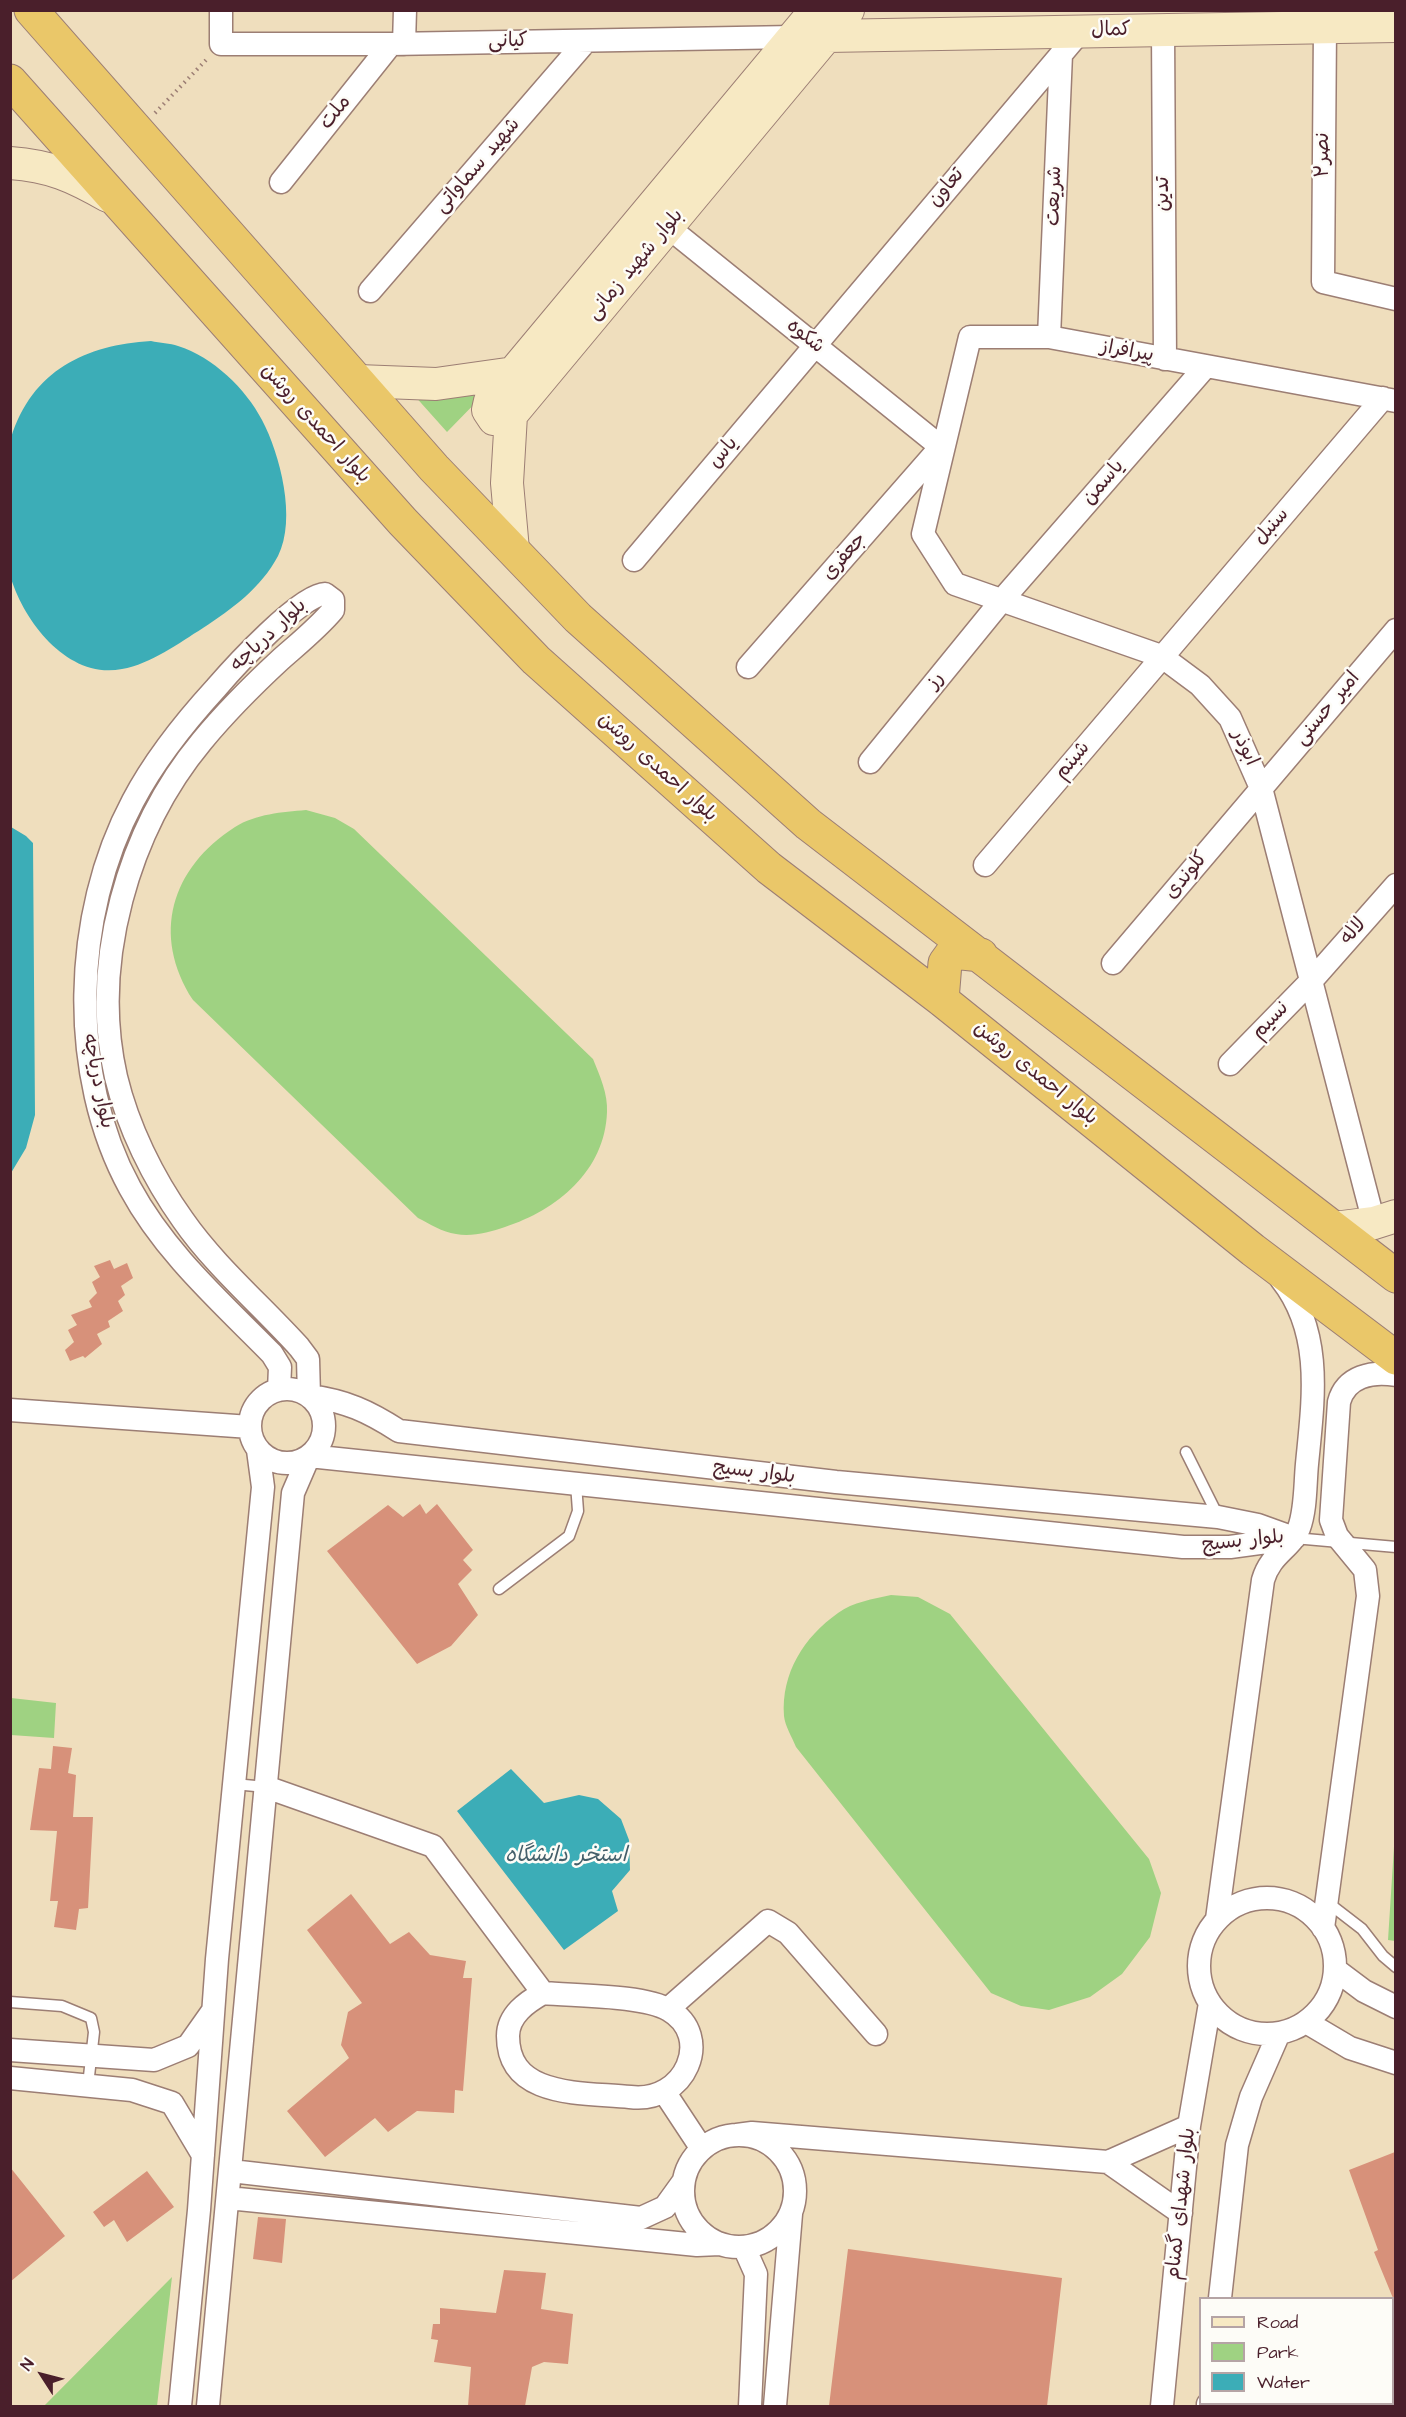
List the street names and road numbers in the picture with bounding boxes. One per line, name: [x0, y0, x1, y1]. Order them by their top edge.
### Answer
street label: کمال: [1091, 19, 1131, 43]
street label: کیانی: [488, 30, 528, 54]
street label: ملت: [315, 91, 357, 135]
street label: شهید سماواتی: [430, 113, 526, 219]
street label: نصر۲: [1312, 132, 1336, 178]
street label: تعاون: [924, 164, 970, 212]
street label: شریعت: [1042, 165, 1068, 227]
street label: تدین: [1152, 176, 1176, 212]
street label: بلوار شهید زمانی: [583, 205, 689, 325]
street label: شکوه: [781, 315, 829, 359]
street label: پیرافراز: [1098, 336, 1156, 368]
street label: بلوار احمدی روشن: [255, 359, 375, 489]
street label: یاس: [704, 432, 744, 474]
street label: یاسمن: [1078, 455, 1130, 511]
street label: سنبل: [1249, 503, 1295, 551]
street label: جعفری: [818, 528, 872, 586]
street label: بلوار دریاچه: [226, 594, 312, 678]
street label: امیر حسنی: [1290, 667, 1366, 751]
street label: رز: [922, 668, 950, 694]
street label: بلوار احمدی روشن: [592, 708, 722, 828]
street label: ابوذر: [1225, 726, 1263, 770]
street label: شبنم: [1050, 737, 1096, 785]
street label: کلوندی: [1160, 847, 1214, 905]
street label: لاله: [1336, 914, 1372, 950]
street label: نسیم: [1247, 997, 1295, 1045]
street label: بلوار احمدی روشن: [968, 1017, 1102, 1131]
street label: بلوار دریاچه: [76, 1031, 118, 1131]
street label: بلوار بسیج: [712, 1456, 796, 1490]
street label: بلوار بسیج: [1201, 1526, 1285, 1558]
street label: بلوار شهدای گمنام: [1162, 2127, 1202, 2281]

